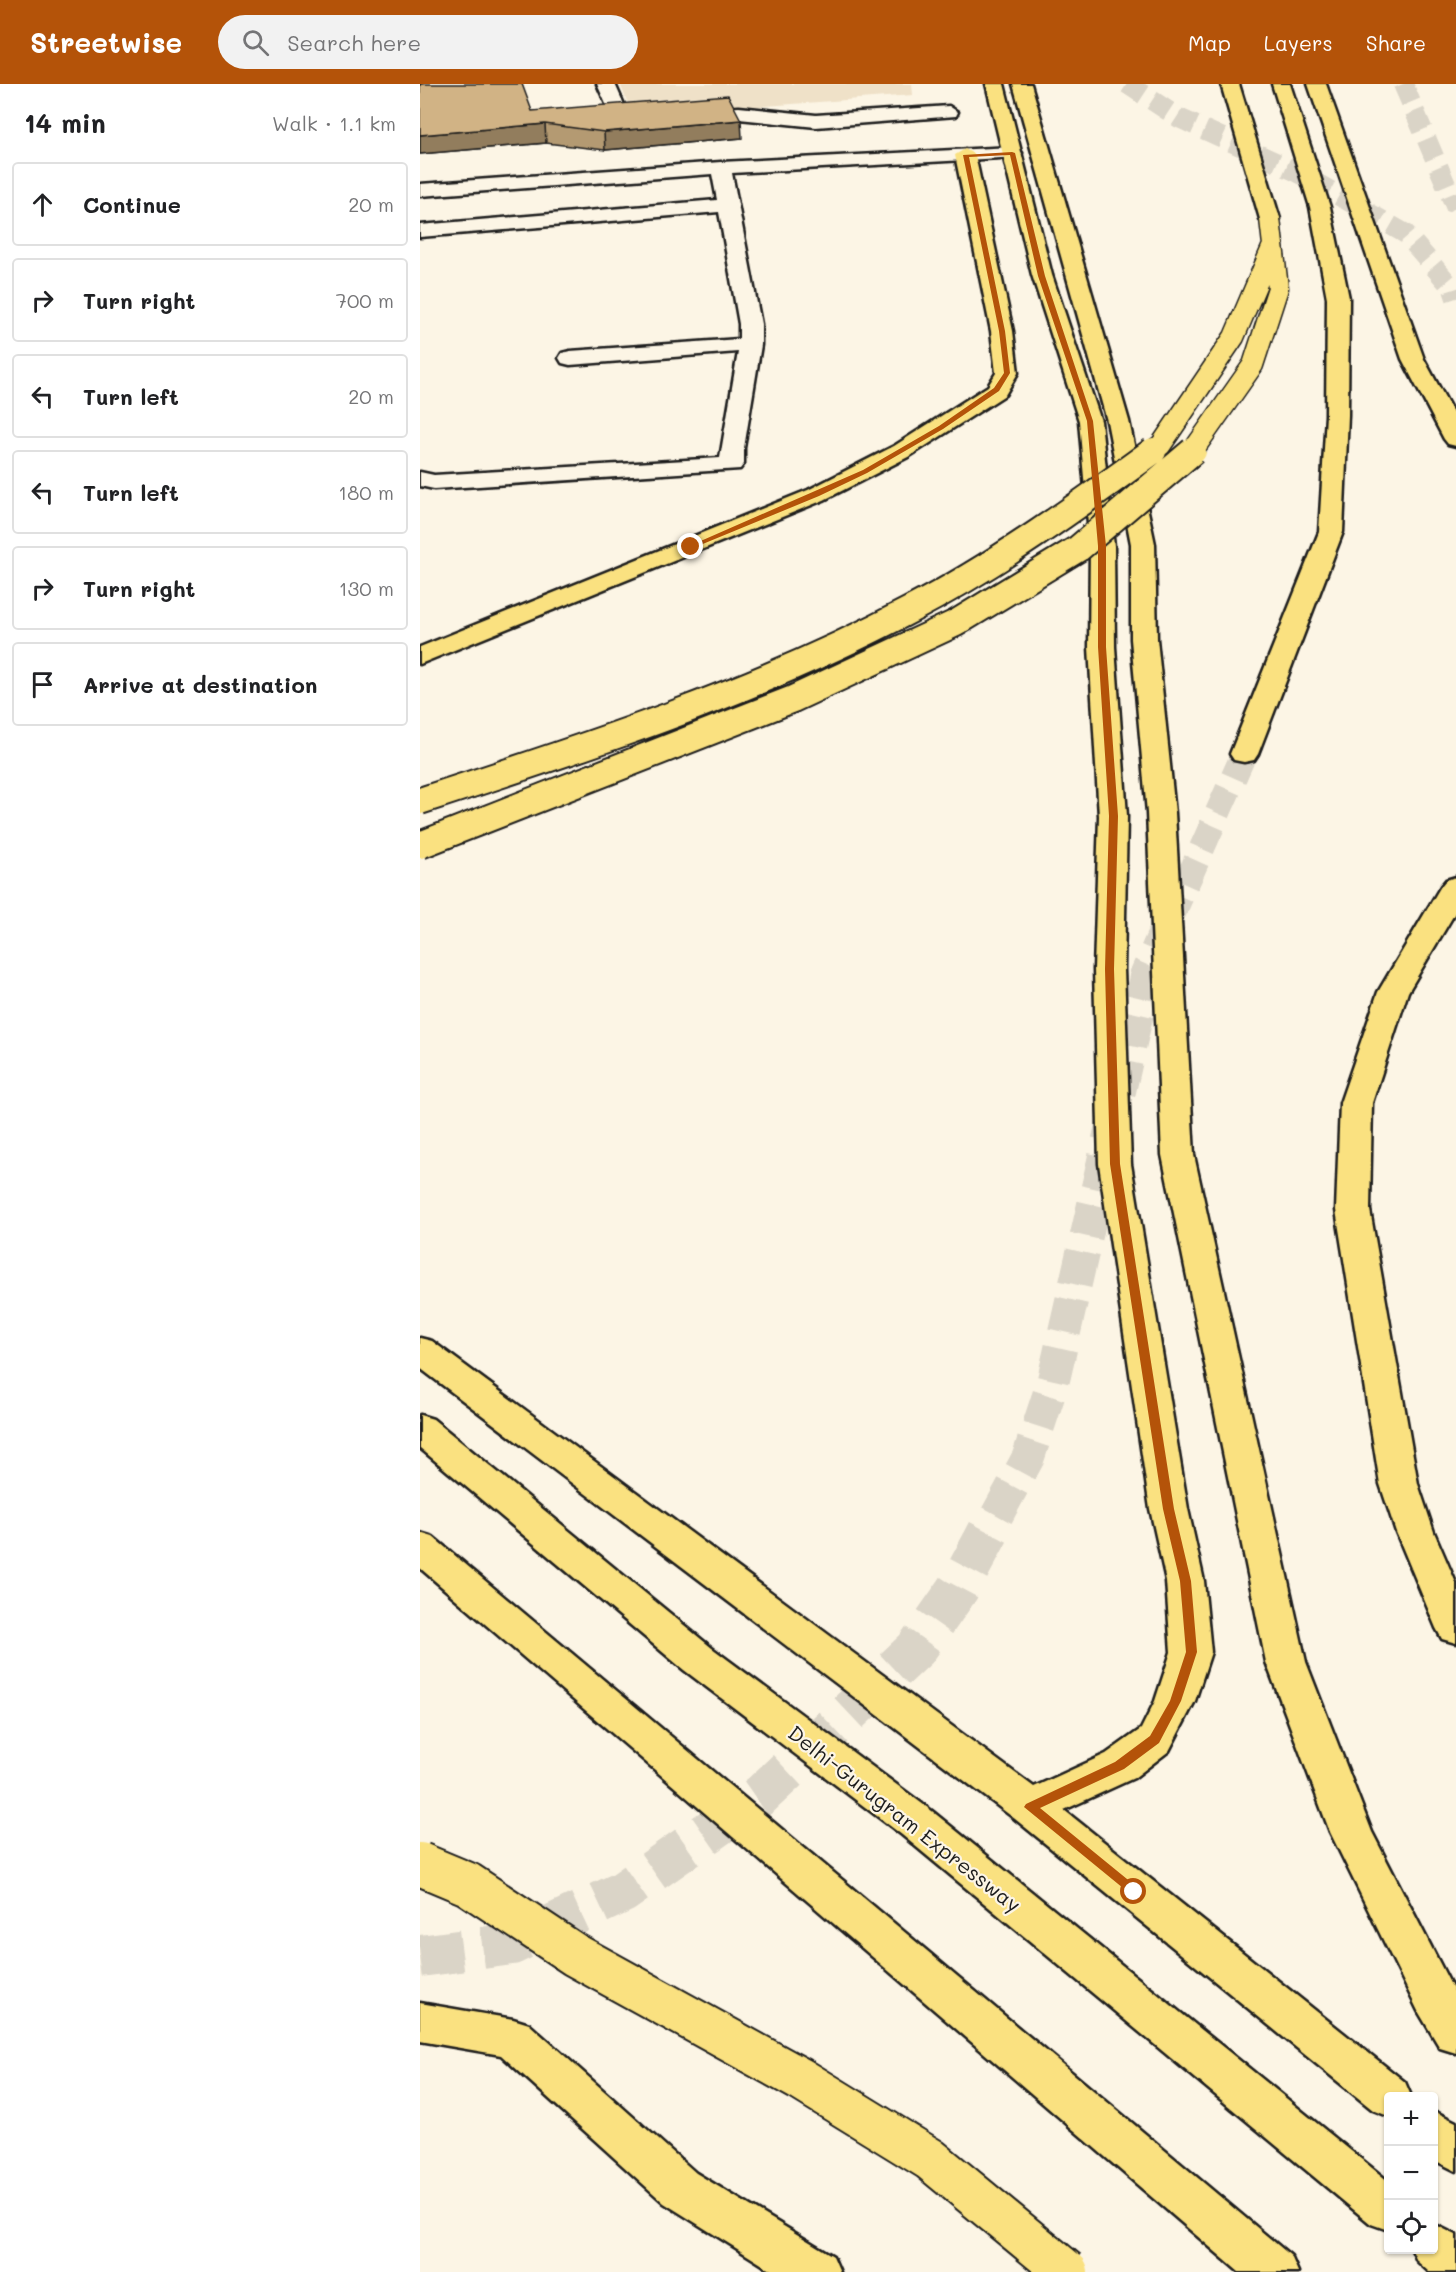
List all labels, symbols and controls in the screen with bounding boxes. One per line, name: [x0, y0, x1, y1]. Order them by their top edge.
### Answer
search box: [218, 15, 638, 69]
text: Streetwise: [30, 24, 182, 60]
icon: search: [239, 26, 272, 59]
text: Search here: [287, 28, 421, 57]
text: Map: [1188, 29, 1231, 56]
text: Layers: [1264, 29, 1333, 56]
text: Share: [1366, 29, 1426, 56]
text: 14 min: [24, 106, 106, 140]
text: Walk · 1.1 km: [272, 110, 396, 136]
icon: ahead: [26, 188, 59, 221]
text: Continue: [83, 190, 181, 219]
text: 20 m: [348, 191, 394, 217]
icon: right: [26, 284, 59, 317]
text: Turn right: [83, 286, 195, 315]
text: 700 m: [336, 287, 394, 313]
icon: left: [26, 380, 59, 413]
text: Turn left: [83, 382, 179, 411]
text: 20 m: [348, 383, 394, 409]
icon: left: [26, 476, 59, 509]
text: Turn left: [83, 478, 179, 507]
text: 180 m: [338, 479, 394, 505]
route end: [677, 533, 703, 559]
icon: right: [26, 572, 59, 605]
text: Turn right: [83, 574, 195, 603]
text: 130 m: [339, 575, 394, 601]
icon: arrive: [26, 668, 59, 701]
text: Arrive at destination: [83, 670, 318, 699]
street label: Delhi-Gurugram Expressway: [783, 1719, 1027, 1917]
route start: [1120, 1878, 1146, 1904]
map controls: [1384, 2092, 1438, 2254]
button: +: [1384, 2092, 1438, 2146]
button: −: [1384, 2146, 1438, 2200]
button: locate: [1384, 2200, 1438, 2254]

